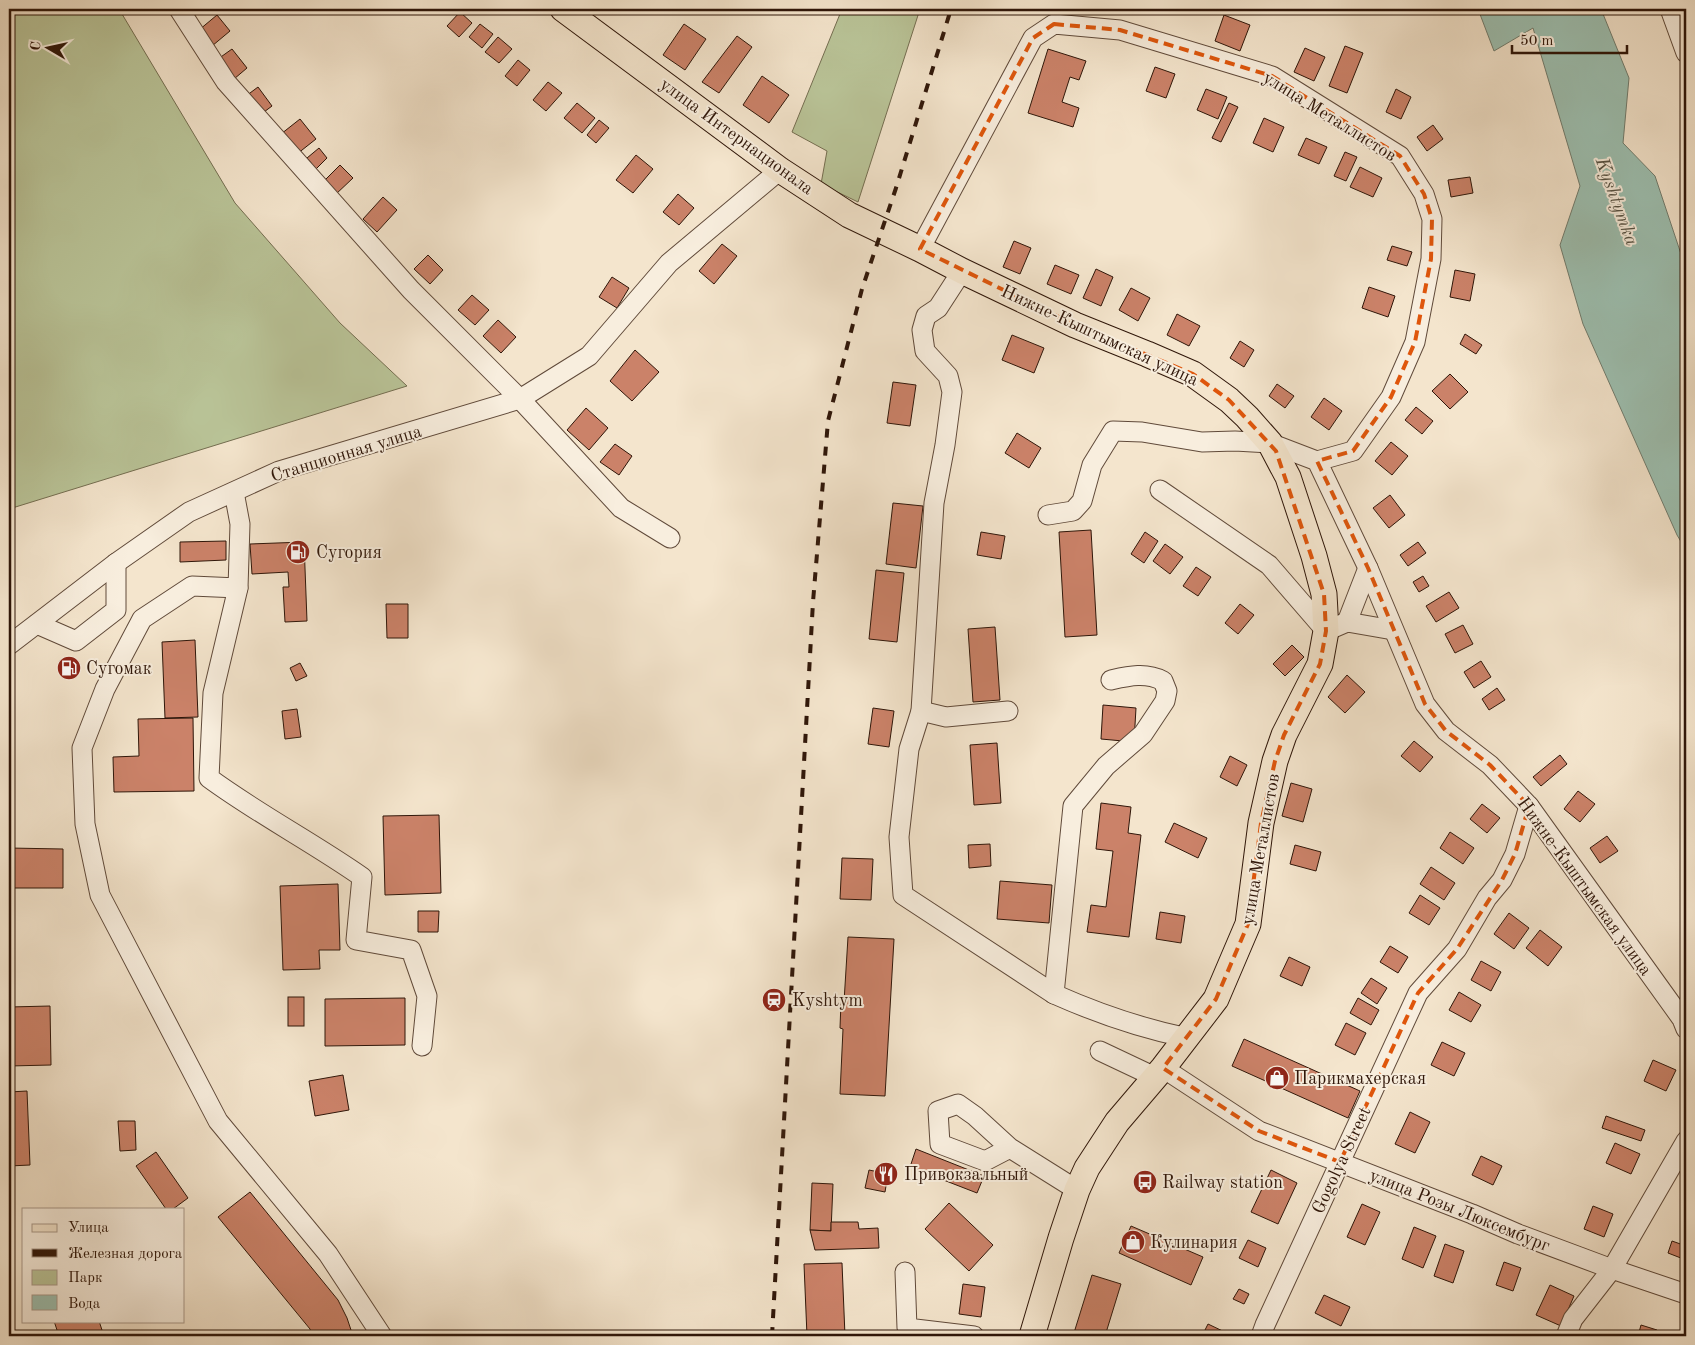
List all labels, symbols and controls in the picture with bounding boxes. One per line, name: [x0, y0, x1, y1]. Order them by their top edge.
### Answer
north arrow: [22, 22, 72, 72]
scale bar: [1512, 22, 1628, 54]
text: 50 m: [1520, 34, 1554, 49]
text: С: [29, 40, 44, 52]
street label: улица Металлистов: [1260, 69, 1399, 165]
street label: улица Интернационала: [656, 75, 817, 198]
water label: Kyshtymka: [1591, 154, 1640, 249]
street label: Нижне-Кыштымская улица: [998, 282, 1201, 390]
street label: Станционная улица: [269, 422, 424, 485]
fuel station icon: Сугория: [285, 539, 311, 565]
place label: Сугория: [316, 544, 382, 562]
fuel station icon: Сугомак: [56, 655, 82, 681]
place label: Сугомак: [86, 660, 152, 678]
street label: улица Металлистов: [1239, 772, 1283, 926]
street label: Нижне-Кыштымская улица: [1514, 794, 1655, 979]
station icon: Kyshtym: [761, 987, 787, 1013]
place label: Kyshtym: [792, 992, 863, 1010]
shop icon: Парикмахерская: [1264, 1065, 1290, 1091]
place label: Парикмахерская: [1294, 1070, 1426, 1088]
street label: Gogolya Street: [1309, 1104, 1375, 1217]
restaurant icon: Привокзальный: [873, 1161, 899, 1187]
place label: Привокзальный: [904, 1166, 1028, 1184]
street label: улица Розы Люксембург: [1367, 1166, 1553, 1255]
bus stop icon: Railway station: [1132, 1169, 1158, 1195]
place label: Railway station: [1162, 1174, 1283, 1192]
legend: [22, 1208, 185, 1322]
text: Улица: [68, 1221, 109, 1236]
shop icon: Кулинария: [1120, 1229, 1146, 1255]
place label: Кулинария: [1150, 1234, 1238, 1252]
text: Железная дорога: [68, 1247, 183, 1262]
text: Парк: [68, 1271, 103, 1286]
text: Вода: [68, 1297, 101, 1312]

